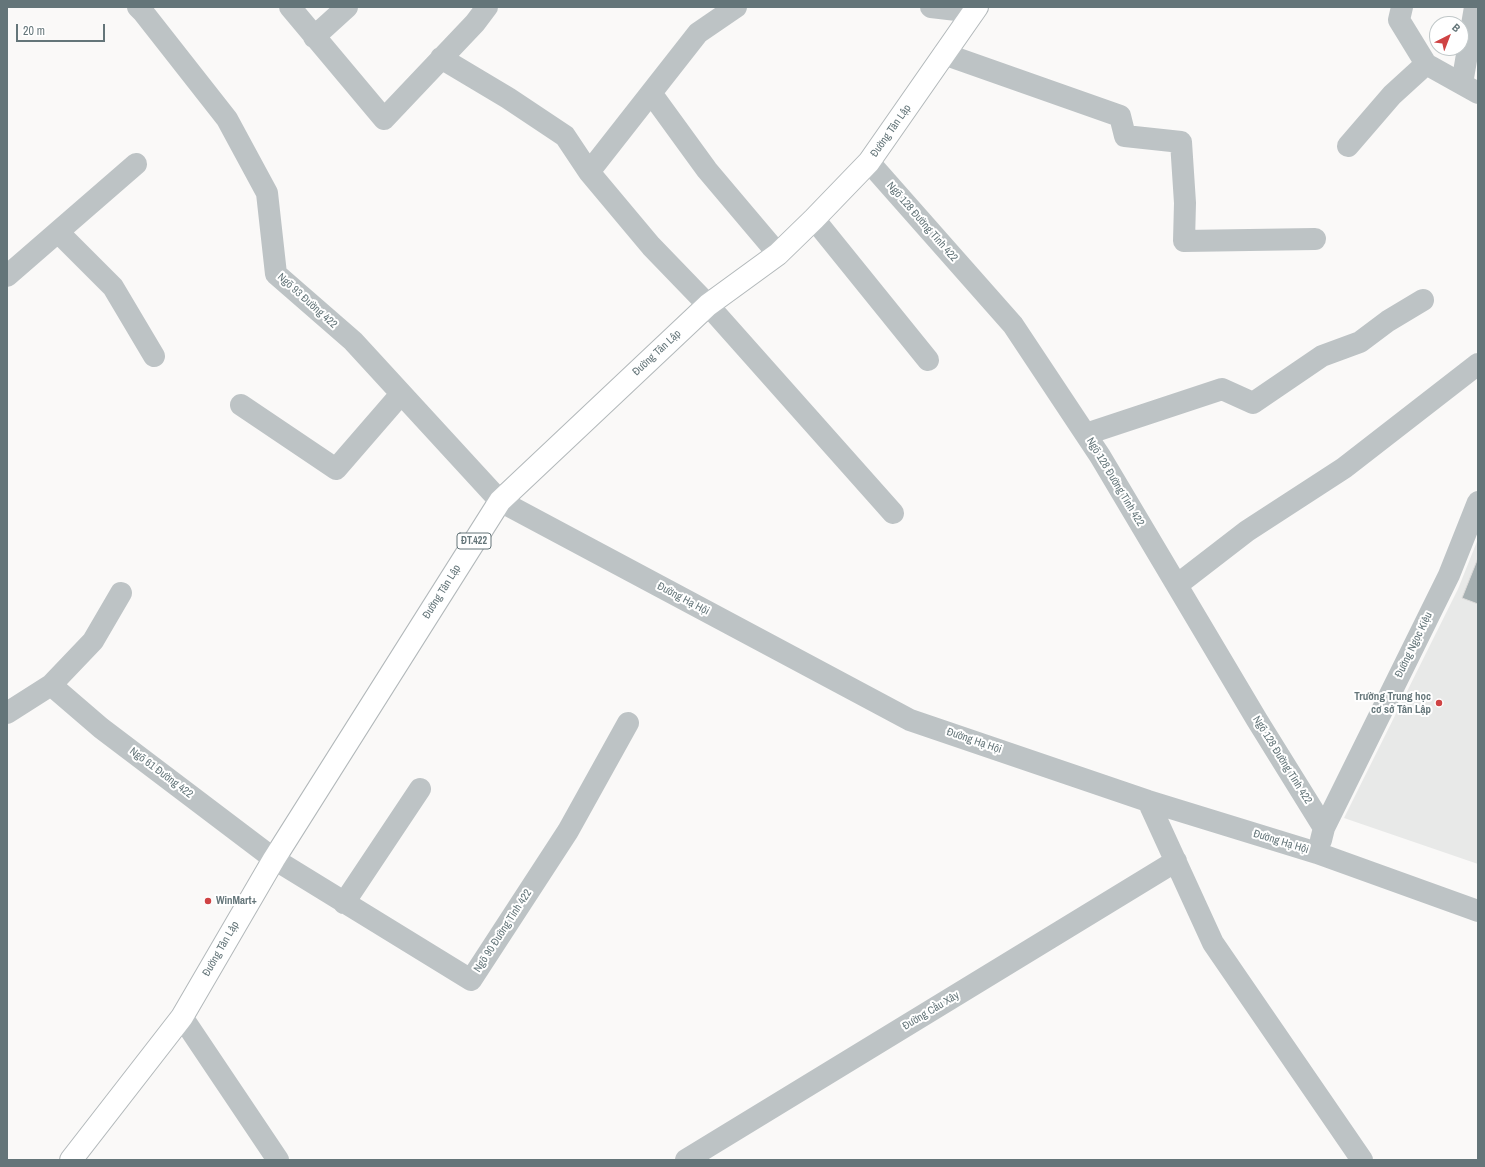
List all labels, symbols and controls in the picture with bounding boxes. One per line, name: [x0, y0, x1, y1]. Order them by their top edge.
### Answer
scale bar: [18, 16, 107, 42]
north arrow: [1429, 16, 1469, 56]
text: B: [1449, 20, 1463, 35]
text: 20 m: [23, 23, 45, 39]
street label: Đường Tân Lập: [868, 102, 914, 160]
street label: Ngõ 128 Đường Tỉnh 422: [884, 180, 960, 264]
street label: Ngõ 93 Đường 422: [274, 271, 340, 331]
street label: Đường Tân Lập: [630, 327, 684, 379]
street label: Ngõ 128 Đường Tỉnh 422: [1083, 435, 1147, 529]
road number: ĐT.422: [457, 533, 491, 549]
street label: Đường Tân Lập: [420, 562, 464, 622]
street label: Đường Hạ Hội: [655, 580, 711, 618]
street label: Đường Ngọc Kiệu: [1392, 610, 1436, 680]
place label: Trường Trung học cơ sở Tân Lập: [1354, 690, 1431, 716]
marker: Trường Trung học cơ sở Tân Lập: [1434, 698, 1444, 708]
street label: Ngõ 128 Đường Tỉnh 422: [1250, 714, 1314, 806]
street label: Đường Hạ Hội: [945, 725, 1003, 757]
street label: Ngõ 61 Đường 422: [127, 745, 195, 801]
street label: Đường Hạ Hội: [1252, 827, 1310, 857]
street label: Ngõ 90 Đường Tỉnh 422: [471, 887, 535, 975]
place label: WinMart+: [216, 894, 257, 908]
marker: WinMart+: [203, 896, 213, 906]
street label: Đường Tân Lập: [200, 919, 242, 979]
street label: Đường Cầu Xây: [900, 989, 962, 1033]

